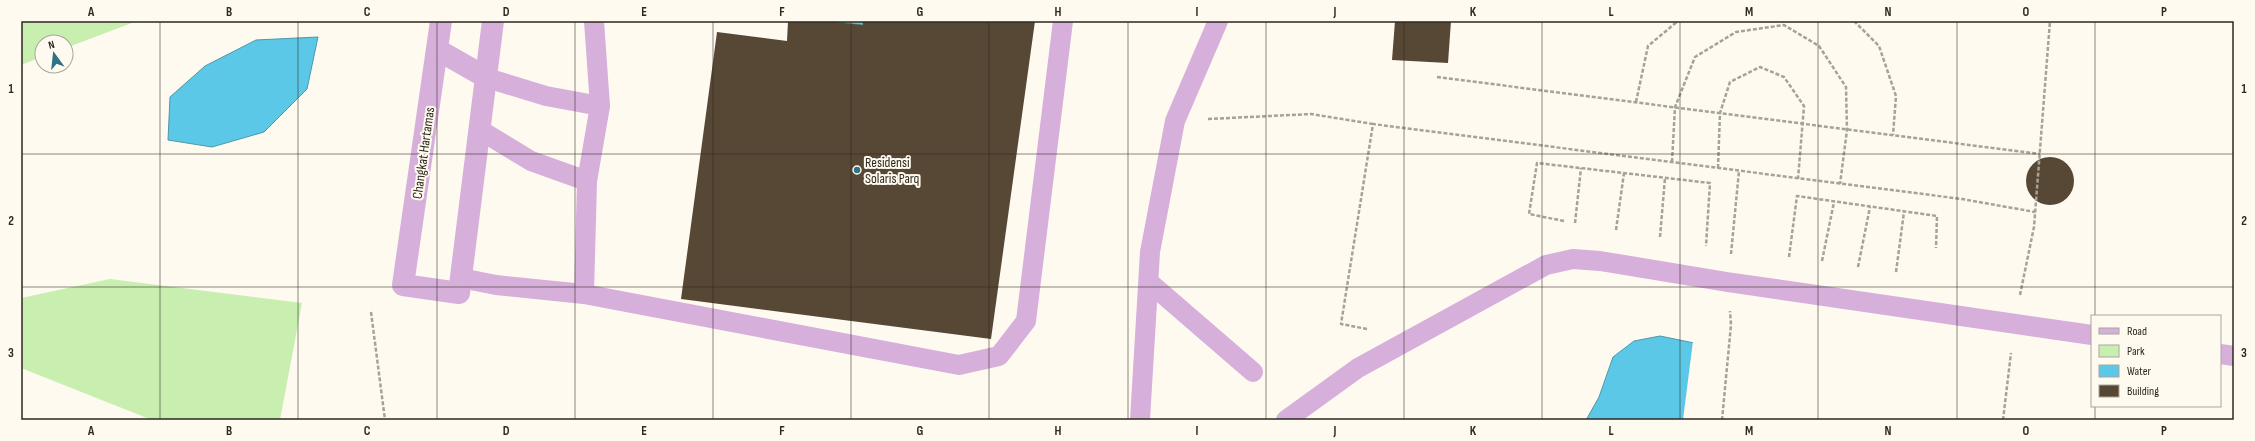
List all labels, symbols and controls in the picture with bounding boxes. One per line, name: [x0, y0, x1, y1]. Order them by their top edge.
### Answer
text: A: [87, 4, 95, 20]
text: B: [226, 4, 232, 20]
text: C: [364, 4, 371, 20]
text: D: [503, 4, 510, 20]
text: E: [641, 4, 647, 20]
text: F: [779, 4, 785, 20]
text: G: [917, 4, 924, 20]
text: H: [1055, 4, 1062, 20]
text: I: [1196, 4, 1199, 20]
text: J: [1333, 4, 1337, 20]
text: K: [1470, 4, 1477, 20]
text: L: [1608, 4, 1614, 20]
text: M: [1745, 4, 1753, 20]
text: N: [1885, 4, 1892, 20]
text: O: [2023, 4, 2030, 20]
text: P: [2161, 4, 2167, 20]
north arrow: [34, 34, 74, 74]
text: N: [47, 38, 56, 52]
text: 1: [8, 81, 14, 97]
text: 1: [2241, 81, 2247, 97]
street label: Changkat Hartamas: [409, 106, 438, 200]
place label: Residensi Solaris Parq: [865, 154, 920, 187]
marker: Residensi Solaris Parq: [852, 165, 862, 175]
text: 2: [8, 213, 14, 229]
text: 2: [2241, 213, 2247, 229]
legend: [2091, 315, 2221, 407]
text: Road: [2127, 324, 2147, 339]
text: Park: [2127, 344, 2145, 359]
text: 3: [8, 345, 14, 361]
text: 3: [2241, 345, 2247, 361]
text: Water: [2127, 364, 2151, 379]
text: Building: [2127, 384, 2159, 399]
text: A: [87, 423, 95, 439]
text: B: [226, 423, 232, 439]
text: C: [364, 423, 371, 439]
text: D: [503, 423, 510, 439]
text: E: [641, 423, 647, 439]
text: F: [779, 423, 785, 439]
text: G: [917, 423, 924, 439]
text: H: [1055, 423, 1062, 439]
text: I: [1196, 423, 1199, 439]
text: J: [1333, 423, 1337, 439]
text: K: [1470, 423, 1477, 439]
text: L: [1608, 423, 1614, 439]
text: M: [1745, 423, 1753, 439]
text: N: [1885, 423, 1892, 439]
text: O: [2023, 423, 2030, 439]
text: P: [2161, 423, 2167, 439]

